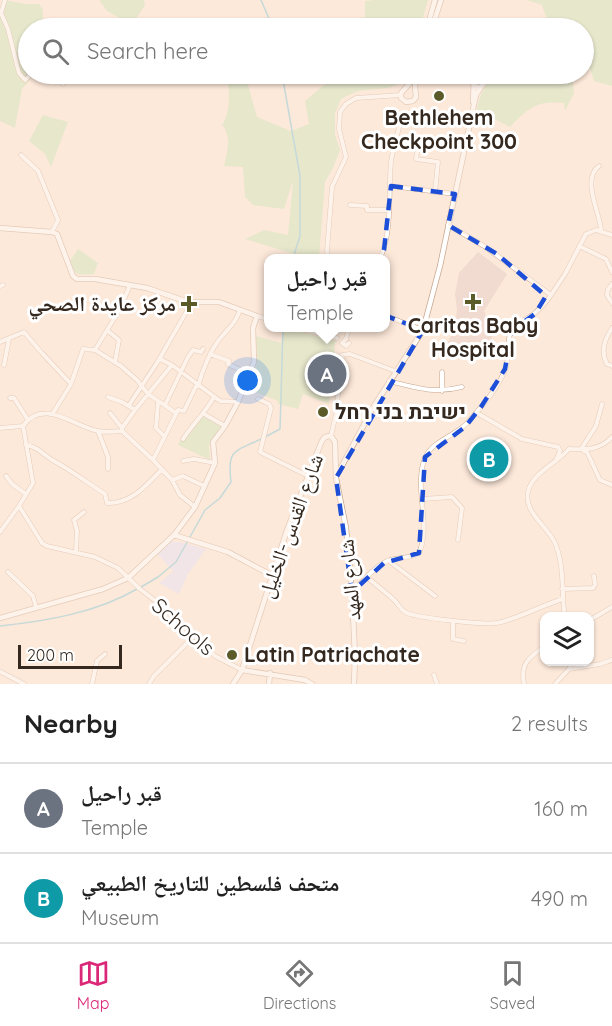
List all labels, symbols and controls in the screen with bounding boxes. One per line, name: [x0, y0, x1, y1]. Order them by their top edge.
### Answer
search box: [18, 18, 594, 84]
icon: search: [39, 35, 72, 68]
text: Search here: [87, 37, 208, 65]
marker: Bethlehem Checkpoint 300: [432, 89, 446, 103]
place label: Bethlehem Checkpoint 300: [361, 104, 517, 154]
popup: [264, 254, 390, 332]
text: قبر راحيل: [287, 264, 367, 292]
place label: مركز عايدة الصحي: [29, 290, 176, 320]
marker: Caritas Baby Hospital: [464, 293, 482, 311]
marker: مركز عايدة الصحي: [180, 295, 198, 313]
text: Temple: [287, 300, 354, 325]
place label: Caritas Baby Hospital: [408, 312, 538, 362]
pin: A: [308, 352, 346, 397]
your location: [233, 366, 262, 395]
place label: ישיבת בני רחל: [335, 398, 466, 424]
marker: ישיבת בני רחל: [316, 405, 330, 419]
pin: B: [470, 436, 508, 482]
street label: شارع القدس-الخليل: [252, 450, 329, 601]
street label: شارع المهد: [332, 538, 367, 622]
street label: Schools: [147, 592, 220, 661]
map controls: [540, 612, 594, 666]
button: layers: [540, 612, 594, 666]
place label: Latin Patriachate: [244, 641, 420, 667]
scale bar: [18, 642, 122, 670]
text: 200 m: [27, 645, 74, 665]
marker: Latin Patriachate: [225, 648, 239, 662]
text: Nearby: [24, 707, 118, 740]
text: 2 results: [511, 711, 588, 736]
text: قبر راحيل: [81, 779, 162, 807]
text: A: [37, 796, 50, 821]
text: 160 m: [534, 796, 588, 821]
text: Temple: [81, 815, 148, 840]
text: متحف فلسطين للتاريخ الطبيعي: [81, 869, 339, 897]
text: B: [37, 886, 50, 911]
text: 490 m: [531, 886, 588, 911]
text: Museum: [81, 905, 159, 930]
tab: Map: [77, 957, 110, 1013]
tab: Directions: [263, 957, 336, 1013]
tab: Saved: [490, 957, 535, 1013]

